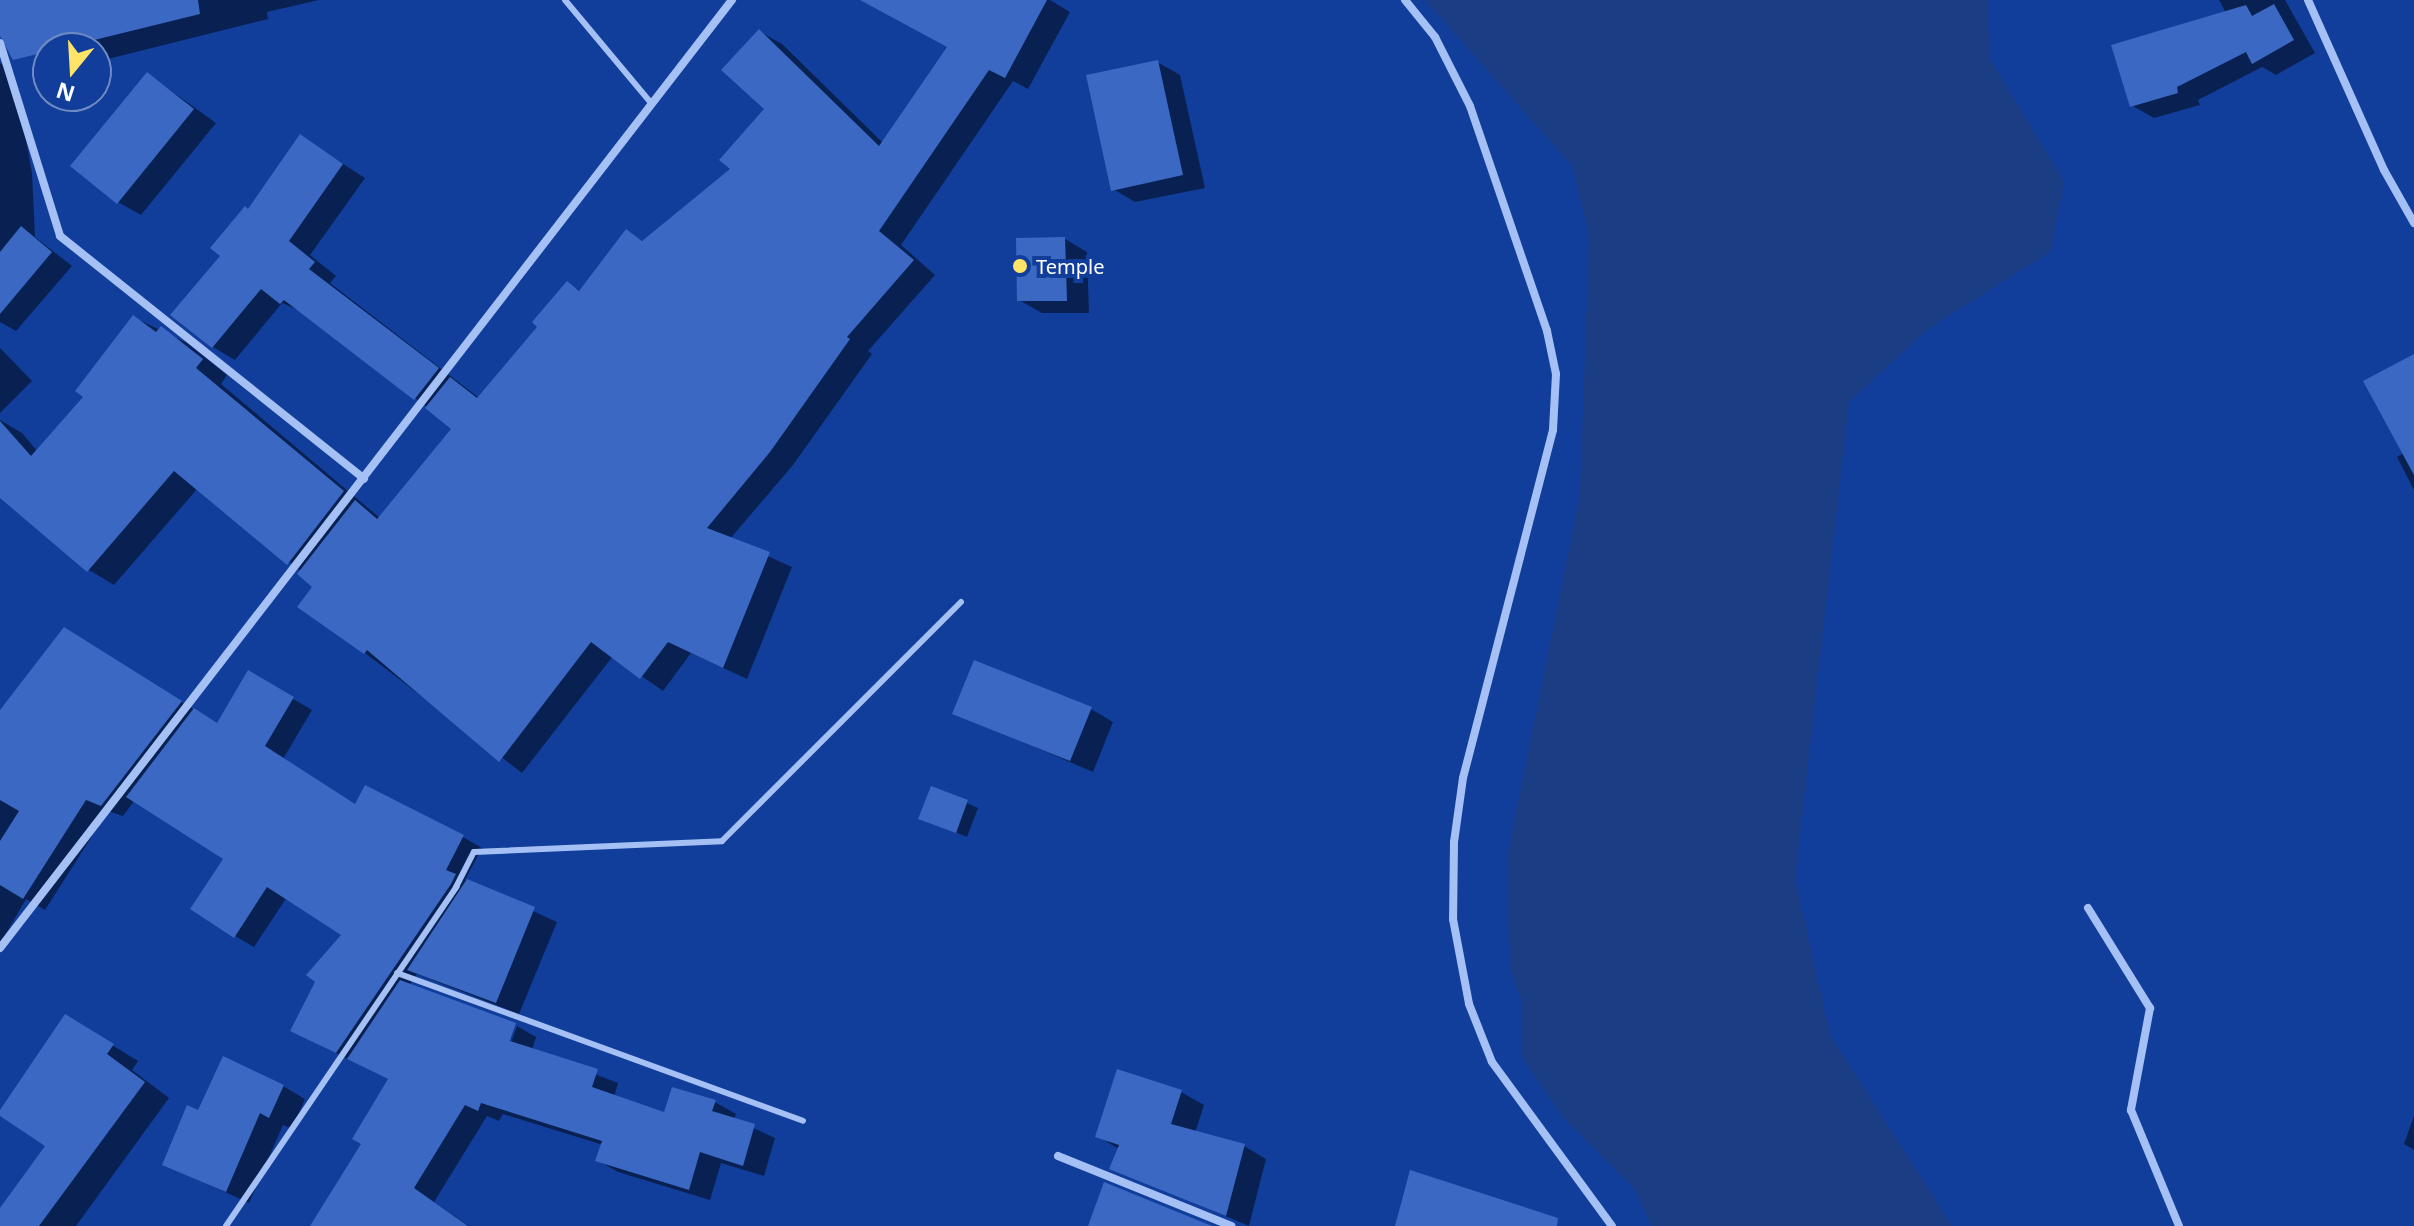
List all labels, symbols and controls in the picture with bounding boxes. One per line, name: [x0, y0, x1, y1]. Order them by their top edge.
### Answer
north arrow: [32, 32, 112, 112]
text: N: [52, 76, 78, 110]
place label: Temple: [1036, 254, 1104, 278]
marker: Temple: [1011, 257, 1029, 275]

